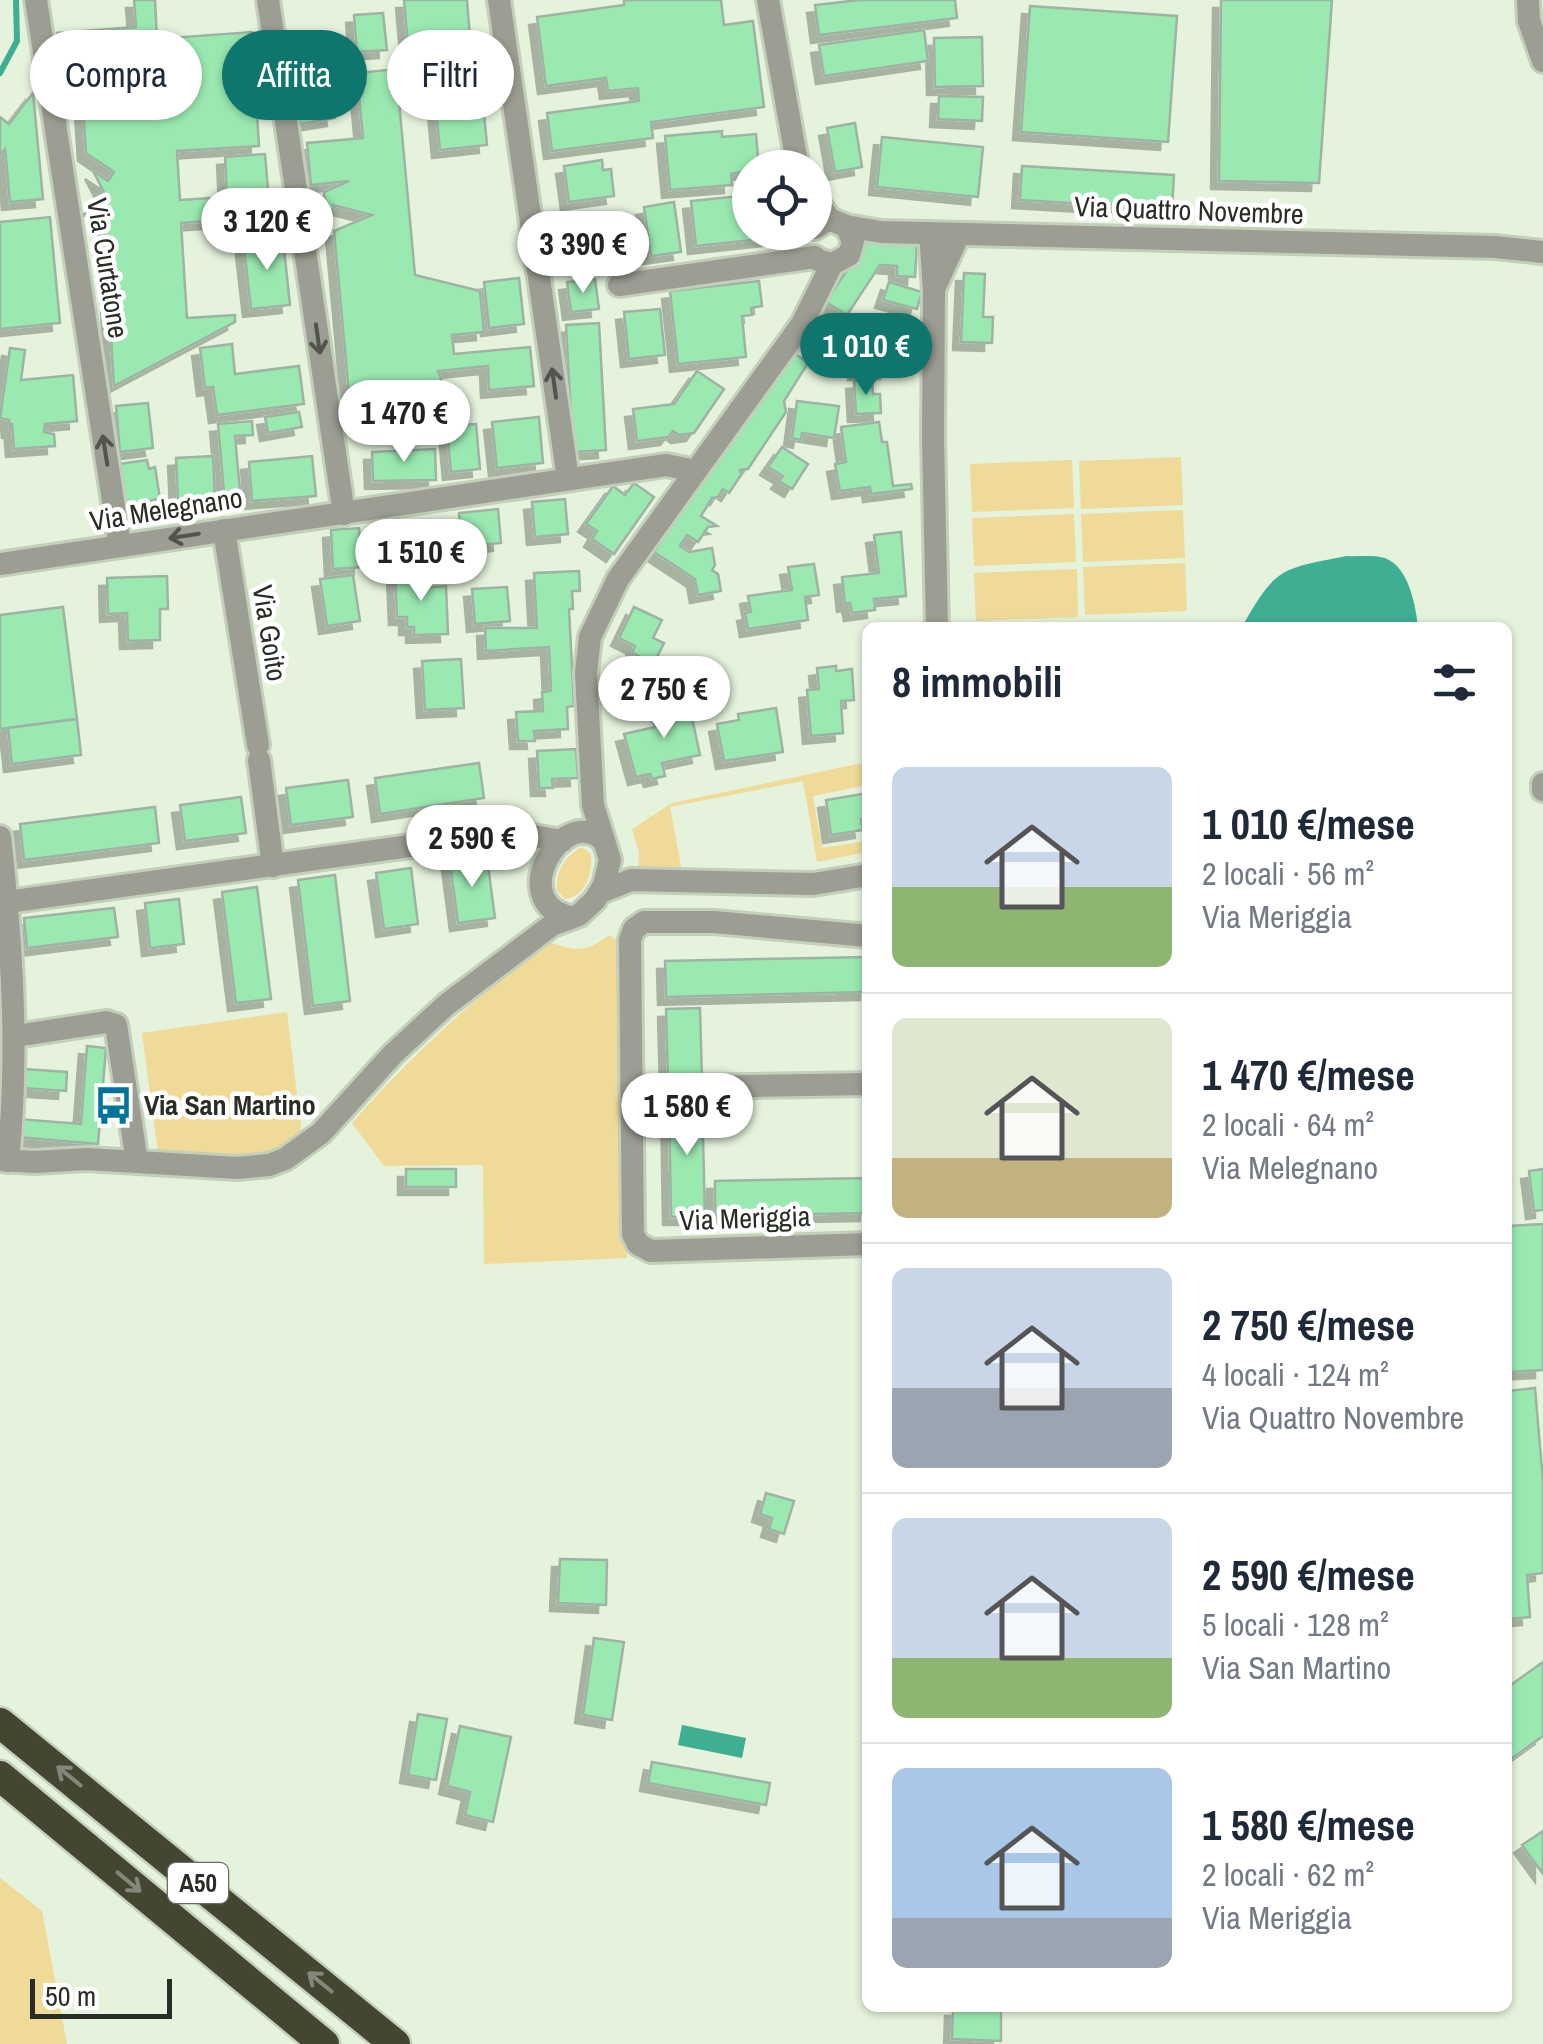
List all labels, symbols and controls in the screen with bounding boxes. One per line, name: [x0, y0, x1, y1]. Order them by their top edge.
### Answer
chip: Compra: [30, 30, 202, 120]
chip: Affitta: [222, 30, 367, 120]
chip: Filtri: [387, 30, 514, 120]
map controls: [732, 150, 832, 250]
button: locate: [732, 150, 832, 250]
street label: Via Quattro Novembre: [1074, 187, 1304, 233]
pin: 3 120 €: [175, 188, 359, 273]
street label: Via Curtatone: [78, 195, 138, 341]
text: 3 120 €: [223, 199, 311, 242]
pin: 3 390 €: [491, 211, 675, 296]
text: 3 390 €: [539, 222, 627, 265]
pin: 1 010 €: [774, 313, 958, 398]
one-way arrow: [309, 322, 327, 355]
text: 1 010 €: [822, 324, 910, 367]
one-way arrow: [545, 367, 563, 399]
pin: 1 470 €: [312, 380, 496, 465]
text: 1 470 €: [360, 391, 448, 434]
one-way arrow: [96, 434, 114, 466]
street label: Via Melegnano: [87, 478, 245, 540]
pin: 1 510 €: [329, 519, 513, 604]
one-way arrow: [169, 527, 201, 546]
text: 1 510 €: [377, 530, 465, 573]
street label: Via Goito: [244, 582, 296, 684]
text: 8 immobili: [892, 654, 1062, 710]
icon: filters: [1427, 655, 1482, 710]
pin: 2 750 €: [572, 656, 756, 741]
text: 2 750 €: [620, 667, 708, 710]
text: 1 010 €/mese: [1202, 796, 1415, 852]
pin: 2 590 €: [380, 805, 564, 890]
icon: home: [972, 807, 1092, 927]
text: 2 590 €: [428, 816, 516, 859]
text: 2 locali · 56 m²: [1202, 852, 1374, 895]
text: Via Meriggia: [1202, 895, 1352, 938]
text: 1 470 €/mese: [1202, 1047, 1415, 1103]
icon: home: [972, 1058, 1092, 1178]
pin: 1 580 €: [595, 1073, 779, 1158]
bus stop icon: Via San Martino: [93, 1084, 135, 1126]
text: 1 580 €: [643, 1084, 731, 1127]
place label: Via San Martino: [144, 1086, 316, 1124]
text: 2 locali · 64 m²: [1202, 1103, 1374, 1146]
text: Via Melegnano: [1202, 1146, 1378, 1189]
street label: Via Meriggia: [679, 1197, 811, 1239]
text: 2 750 €/mese: [1202, 1297, 1415, 1353]
icon: home: [972, 1308, 1092, 1428]
text: 4 locali · 124 m²: [1202, 1353, 1389, 1396]
text: Via Quattro Novembre: [1202, 1396, 1464, 1439]
text: 2 590 €/mese: [1202, 1547, 1415, 1603]
icon: home: [972, 1558, 1092, 1678]
text: 5 locali · 128 m²: [1202, 1603, 1389, 1646]
text: Via San Martino: [1202, 1646, 1391, 1689]
one-way arrow: [56, 1765, 82, 1787]
text: 1 580 €/mese: [1202, 1797, 1415, 1853]
icon: home: [972, 1808, 1092, 1928]
text: 2 locali · 62 m²: [1202, 1853, 1374, 1896]
road number: A50: [168, 1863, 228, 1903]
one-way arrow: [116, 1871, 142, 1893]
text: Via Meriggia: [1202, 1896, 1352, 1939]
one-way arrow: [307, 1971, 333, 1993]
scale bar: [30, 1974, 172, 2018]
text: 50 m: [45, 1977, 96, 2015]

